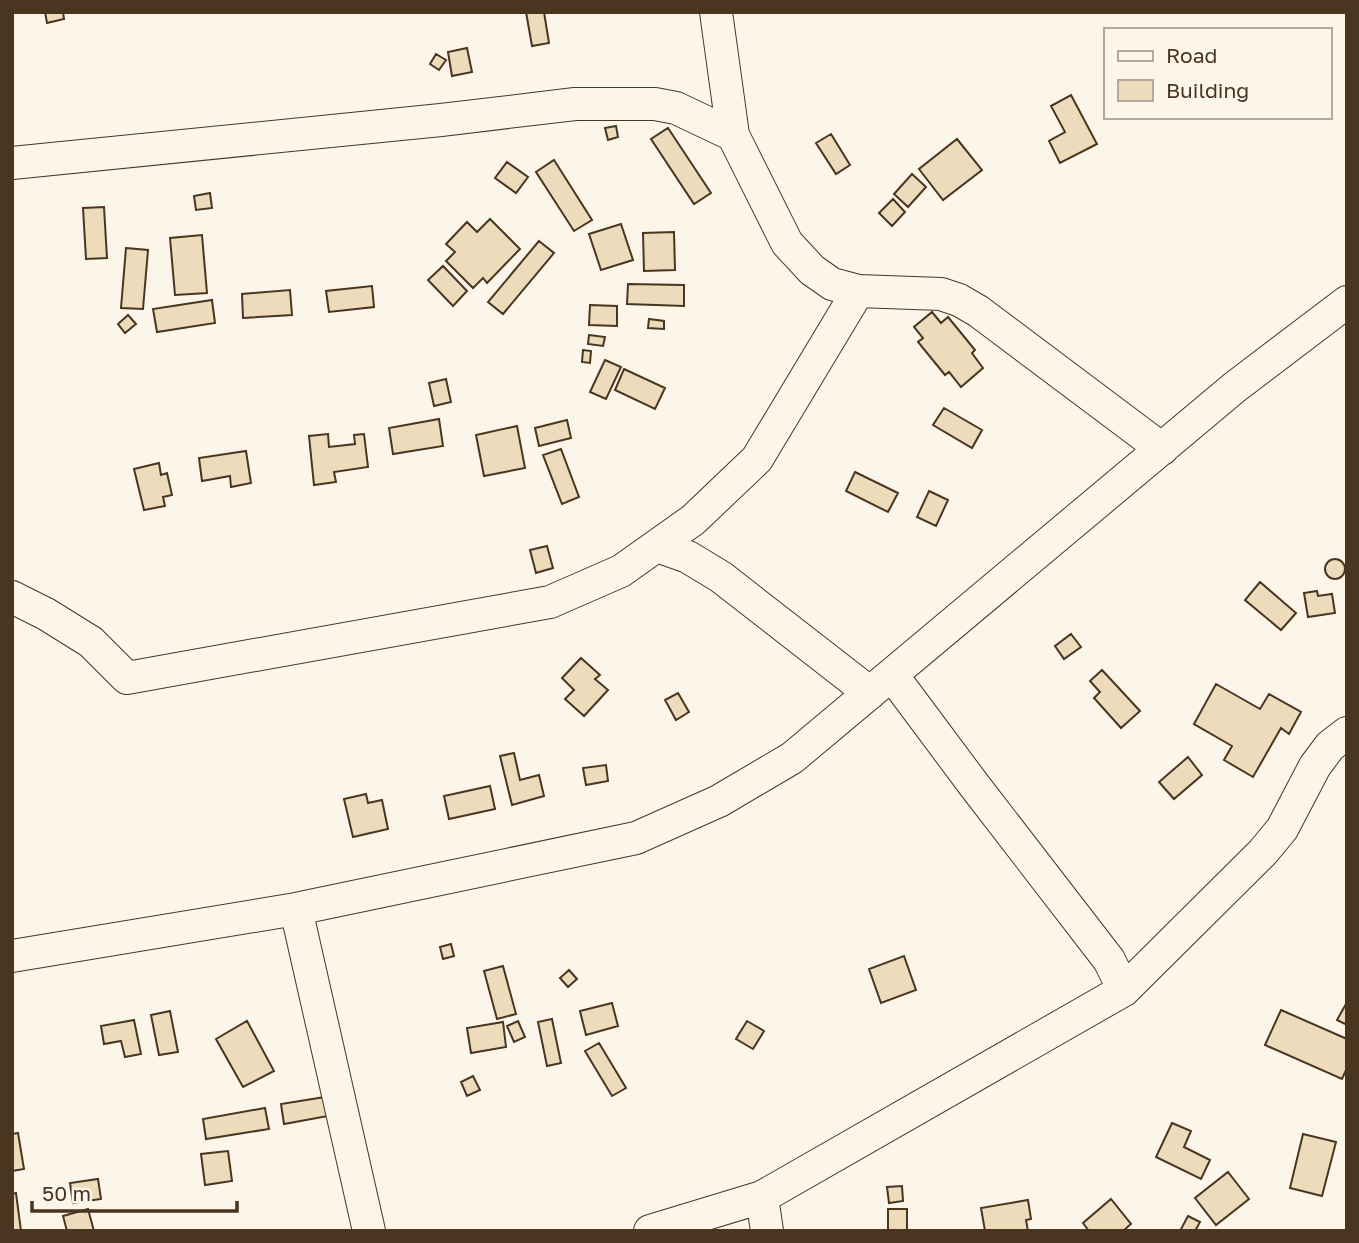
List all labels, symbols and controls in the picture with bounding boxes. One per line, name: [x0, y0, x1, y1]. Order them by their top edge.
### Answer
legend: [1104, 28, 1331, 119]
text: Road: [1166, 42, 1217, 68]
text: Building: [1166, 77, 1249, 103]
scale bar: [32, 1170, 236, 1214]
text: 50 m: [42, 1180, 91, 1206]

